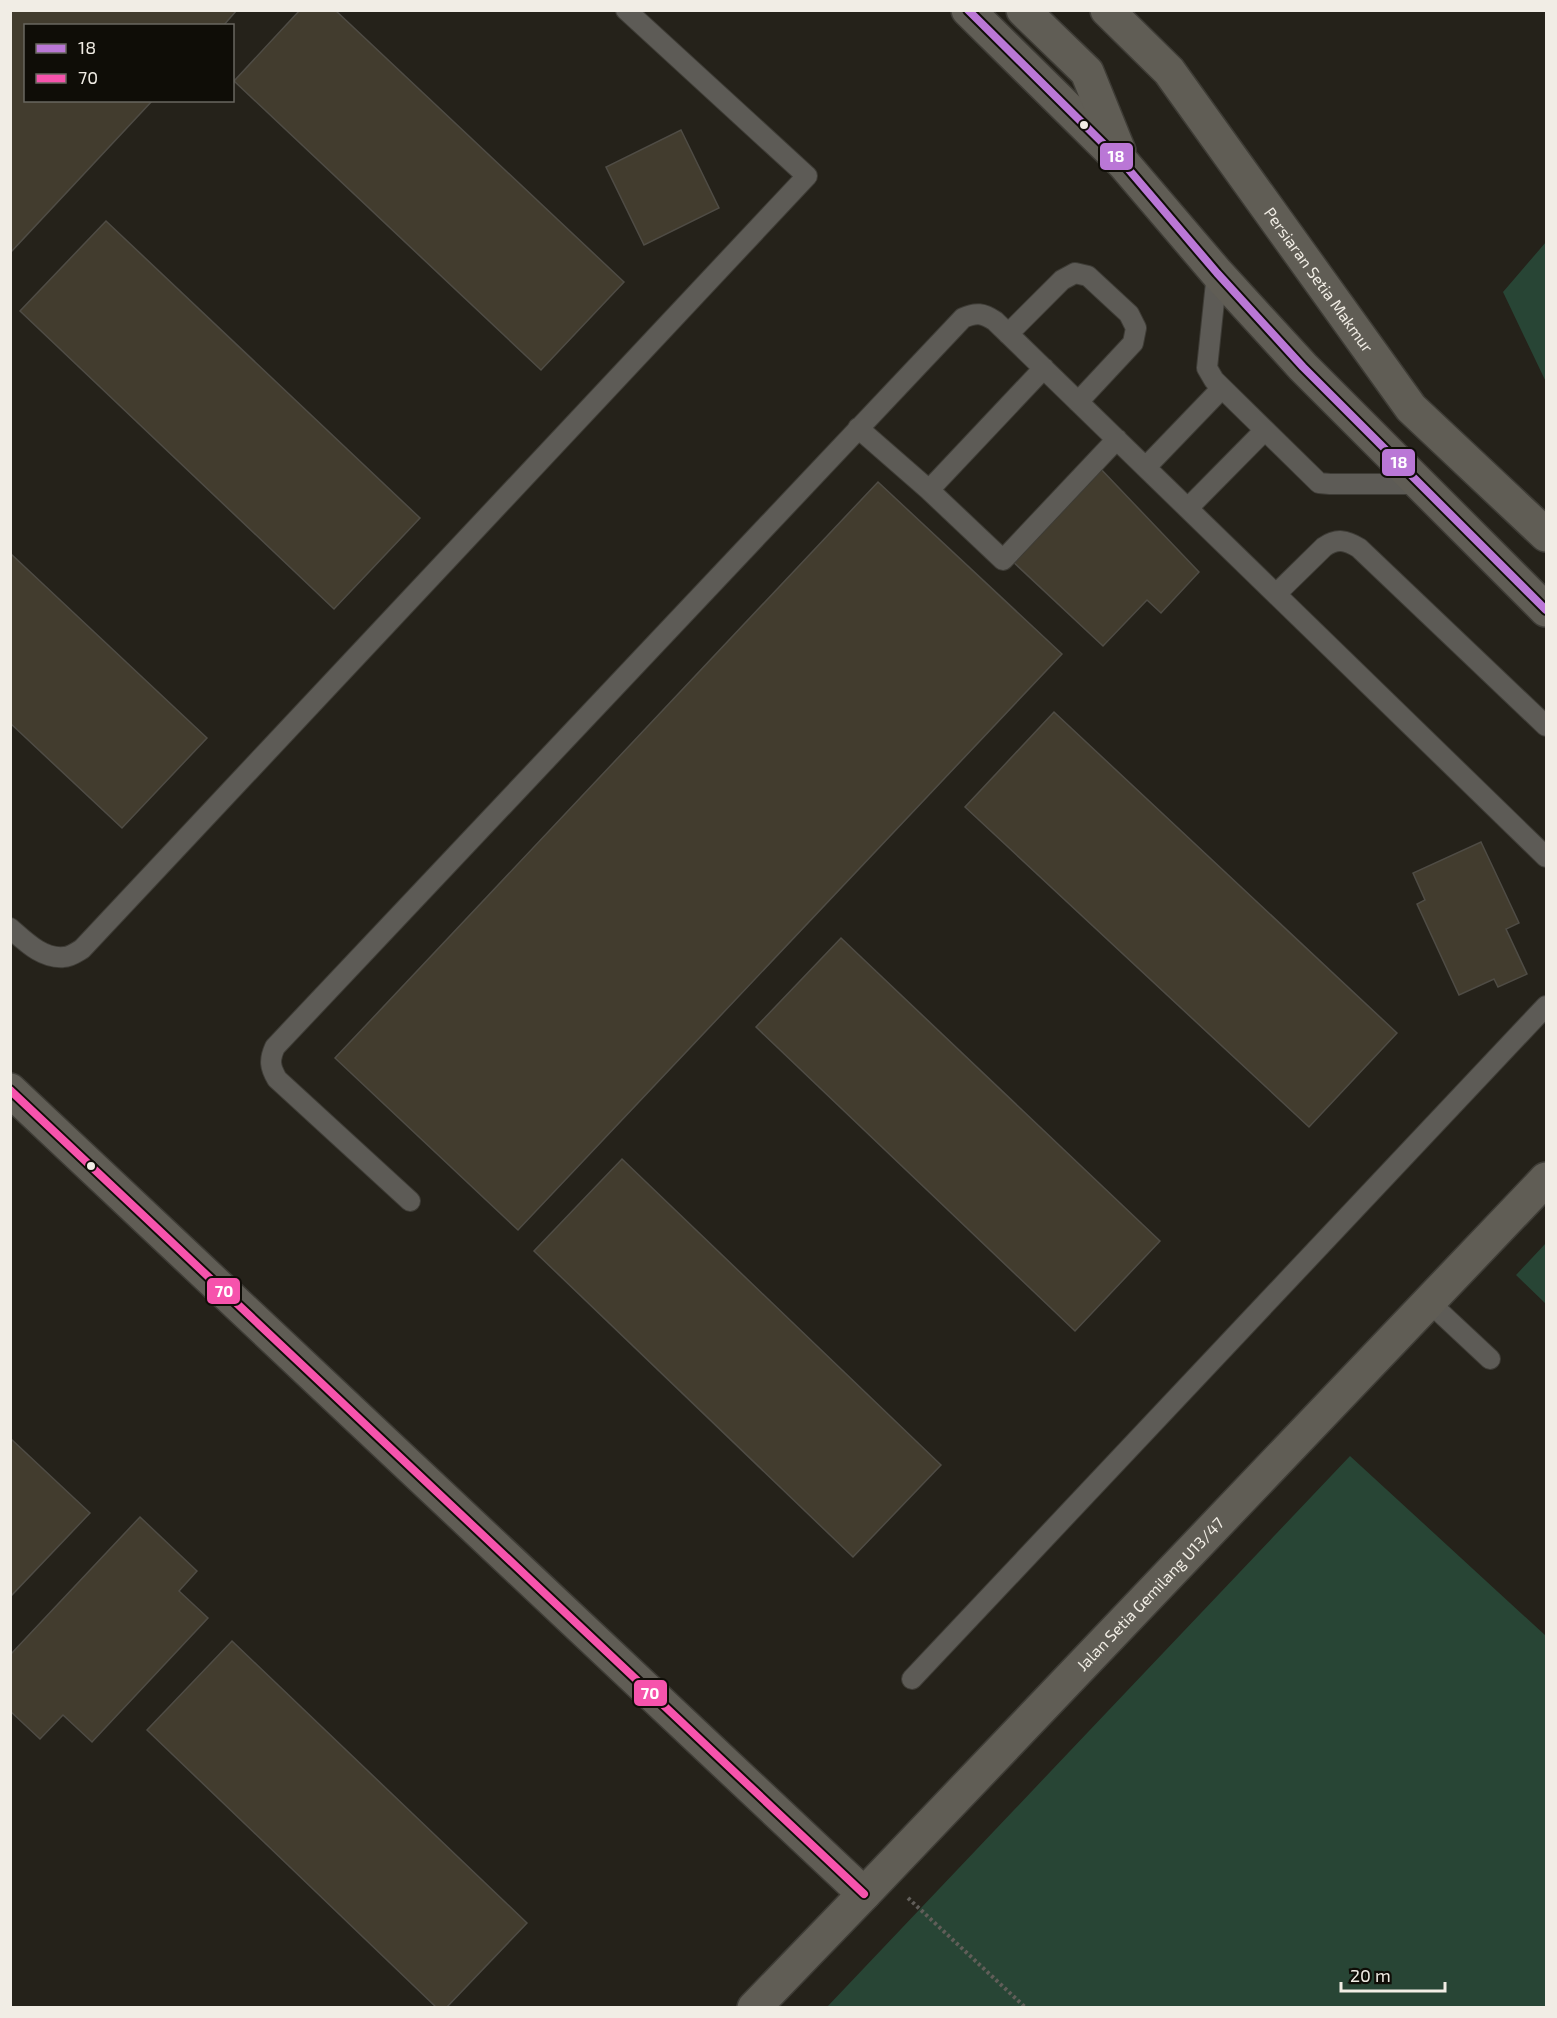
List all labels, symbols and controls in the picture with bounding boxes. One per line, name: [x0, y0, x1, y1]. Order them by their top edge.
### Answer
legend: [24, 24, 234, 102]
text: 18: [78, 36, 96, 58]
text: 70: [78, 66, 98, 88]
unlabelled marker: [1078, 119, 1090, 131]
line badge: 18: [1099, 142, 1134, 171]
text: 18: [1108, 146, 1124, 165]
street label: Persiaran Setia Makmur: [1261, 203, 1378, 356]
line badge: 18: [1381, 448, 1416, 477]
text: 18: [1391, 452, 1407, 471]
unlabelled marker: [85, 1160, 97, 1172]
line badge: 70: [206, 1277, 241, 1305]
text: 70: [215, 1281, 233, 1300]
street label: Jalan Setia Gemilang U13/47: [1072, 1513, 1227, 1674]
line badge: 70: [633, 1679, 668, 1707]
text: 70: [641, 1683, 659, 1702]
scale bar: [1341, 1955, 1444, 1993]
text: 20 m: [1350, 1964, 1391, 1986]

